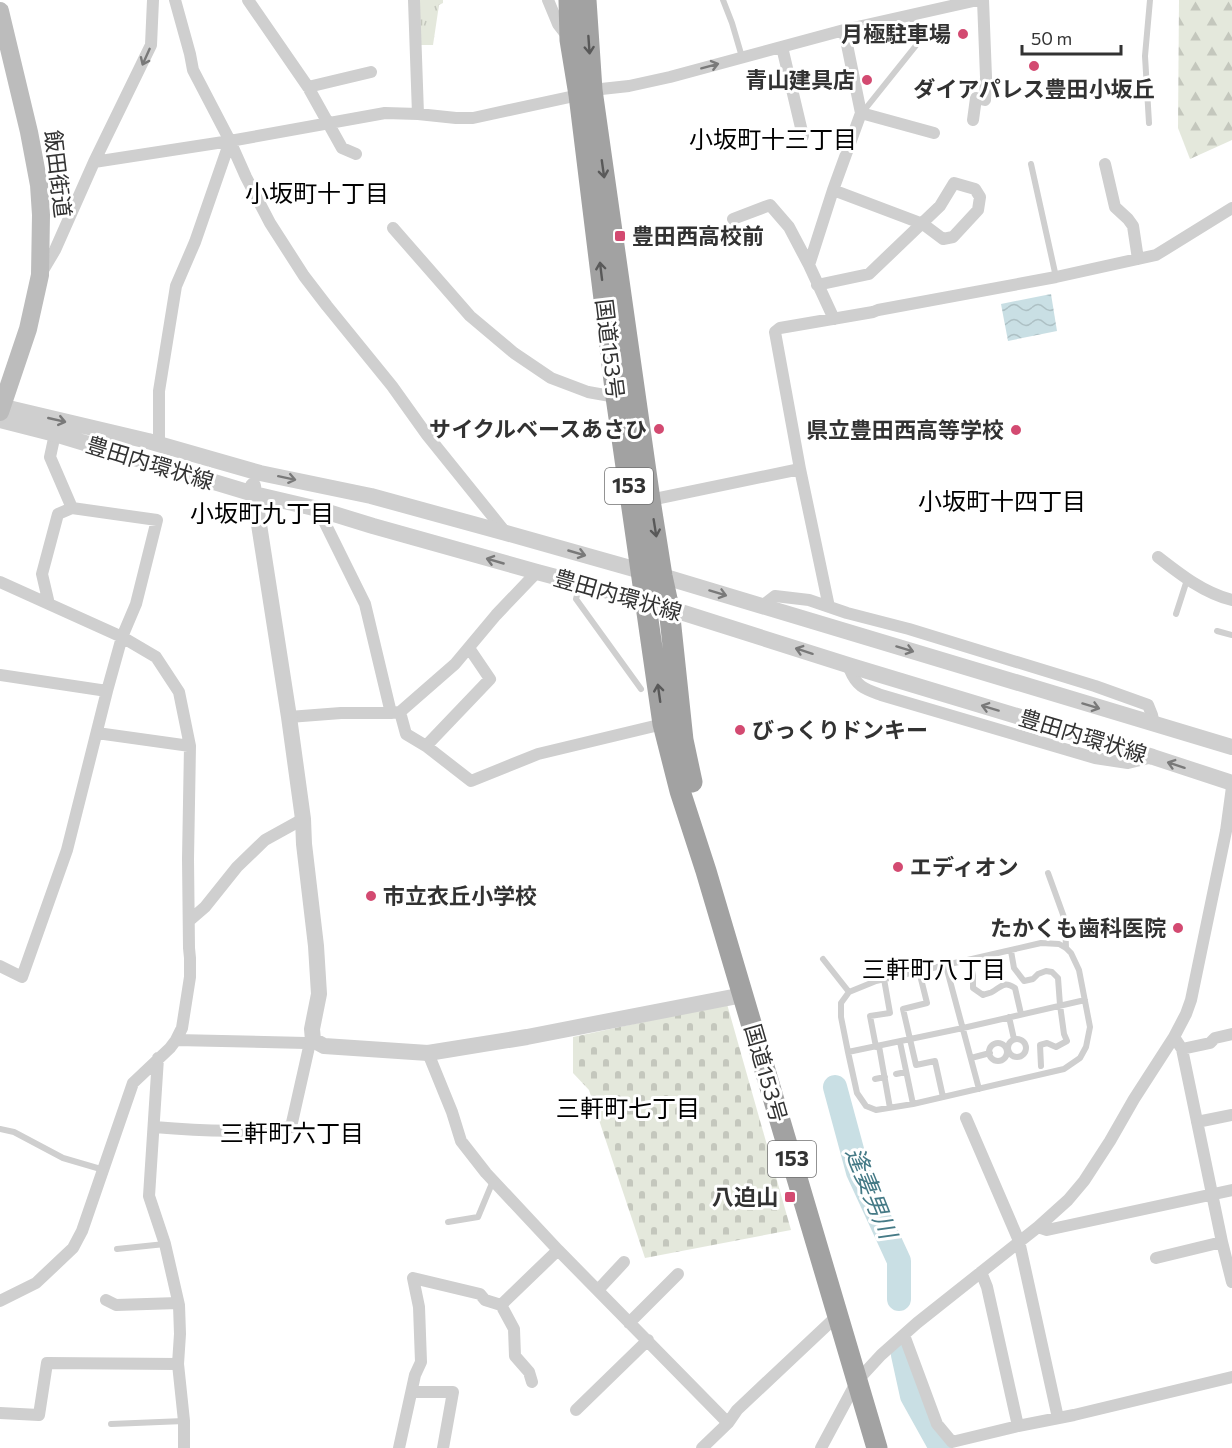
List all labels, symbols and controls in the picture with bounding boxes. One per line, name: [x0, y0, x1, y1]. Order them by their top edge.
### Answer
scale bar: [1022, 18, 1121, 56]
place label: 月極駐車場: [841, 20, 951, 47]
marker: 月極駐車場: [956, 27, 970, 41]
text: 50 m: [1031, 27, 1072, 49]
one-way arrow: [584, 35, 595, 55]
one-way arrow: [139, 48, 151, 66]
marker: ダイアパレス豊田小坂丘: [1027, 59, 1041, 73]
one-way arrow: [700, 60, 719, 71]
place label: 青山建具店: [745, 66, 855, 93]
marker: 青山建具店: [860, 73, 874, 87]
place label: ダイアパレス豊田小坂丘: [913, 75, 1155, 102]
district label: 小坂町十三丁目: [689, 124, 857, 153]
street label: 飯田街道: [40, 129, 77, 219]
one-way arrow: [598, 159, 609, 178]
district label: 小坂町十丁目: [245, 178, 389, 207]
place label: 豊田西高校前: [632, 222, 764, 249]
marker: 豊田西高校前: [613, 229, 627, 243]
one-way arrow: [595, 262, 606, 281]
street label: 国道153号: [591, 297, 630, 401]
one-way arrow: [47, 415, 66, 426]
place label: サイクルベースあさひ: [429, 415, 647, 442]
place label: 県立豊田西高等学校: [806, 416, 1004, 443]
marker: サイクルベースあさひ: [652, 422, 666, 436]
marker: 県立豊田西高等学校: [1009, 423, 1023, 437]
street label: 豊田内環状線: [83, 430, 217, 495]
road number: 153: [605, 468, 653, 504]
one-way arrow: [277, 473, 296, 485]
district label: 小坂町十四丁目: [918, 486, 1086, 515]
district label: 小坂町九丁目: [190, 498, 334, 527]
one-way arrow: [649, 518, 660, 538]
one-way arrow: [567, 548, 586, 559]
one-way arrow: [486, 555, 505, 566]
street label: 豊田内環状線: [551, 563, 685, 626]
one-way arrow: [708, 588, 727, 599]
one-way arrow: [794, 644, 813, 655]
one-way arrow: [895, 644, 914, 655]
one-way arrow: [654, 684, 665, 703]
one-way arrow: [1081, 701, 1100, 712]
one-way arrow: [981, 702, 1000, 713]
street label: 豊田内環状線: [1016, 703, 1150, 768]
place label: びっくりドンキー: [752, 716, 928, 743]
marker: びっくりドンキー: [733, 723, 747, 737]
one-way arrow: [1167, 759, 1186, 770]
place label: エディオン: [910, 853, 1018, 880]
marker: エディオン: [891, 860, 905, 874]
place label: 市立衣丘小学校: [383, 882, 537, 909]
marker: 市立衣丘小学校: [364, 889, 378, 903]
place label: たかくも歯科医院: [990, 914, 1166, 941]
marker: たかくも歯科医院: [1171, 921, 1185, 935]
district label: 三軒町八丁目: [862, 954, 1006, 983]
street label: 国道153号: [740, 1021, 793, 1125]
district label: 三軒町七丁目: [556, 1093, 700, 1122]
district label: 三軒町六丁目: [220, 1118, 364, 1147]
road number: 153: [768, 1141, 816, 1177]
water label: 逢妻男川: [841, 1143, 905, 1245]
place label: 八迫山: [712, 1183, 778, 1210]
marker: 八迫山: [783, 1190, 797, 1204]

